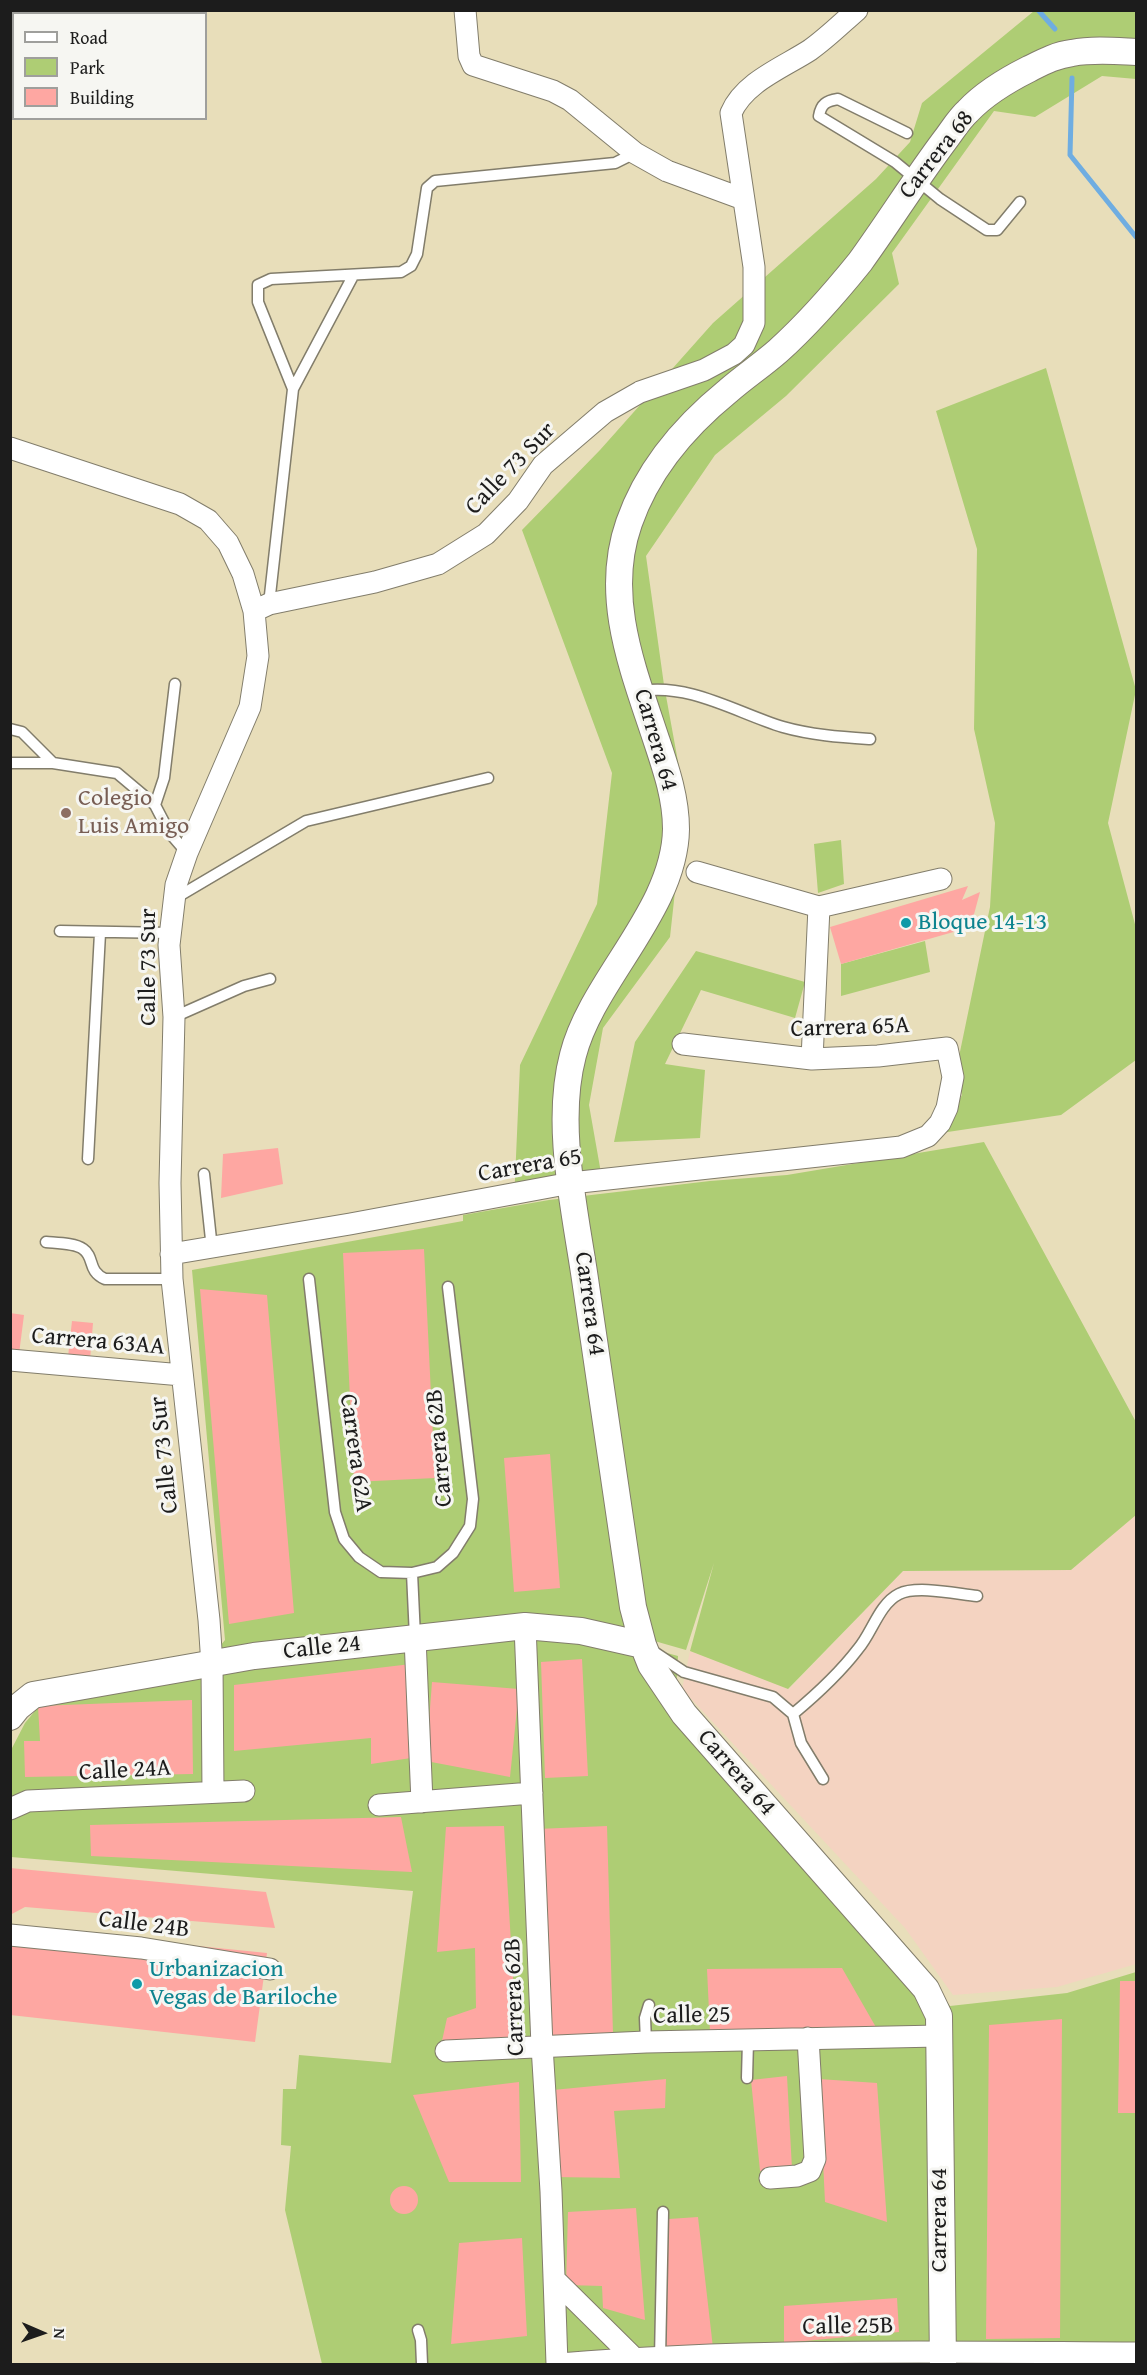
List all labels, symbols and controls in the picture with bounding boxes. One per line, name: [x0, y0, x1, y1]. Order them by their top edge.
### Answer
legend: [12, 12, 207, 120]
text: Road: [70, 24, 108, 51]
text: Park: [70, 54, 105, 81]
text: Building: [70, 84, 134, 111]
street label: Carrera 68: [893, 105, 981, 205]
street label: Calle 73 Sur: [460, 417, 562, 521]
street label: Carrera 64: [627, 686, 683, 794]
place label: Colegio Luis Amigo: [78, 785, 189, 841]
marker: Colegio Luis Amigo: [59, 806, 73, 820]
street label: Calle 73 Sur: [135, 908, 163, 1026]
place label: Bloque 14-13: [918, 909, 1047, 937]
marker: Bloque 14-13: [899, 916, 913, 930]
street label: Carrera 65A: [790, 1012, 910, 1044]
street label: Carrera 65: [476, 1143, 584, 1189]
street label: Carrera 64: [567, 1250, 611, 1358]
street label: Carrera 63AA: [30, 1322, 166, 1362]
street label: Carrera 62B: [421, 1388, 459, 1508]
street label: Carrera 62A: [332, 1392, 378, 1514]
street label: Calle 73 Sur: [145, 1395, 185, 1515]
street label: Calle 24: [282, 1630, 362, 1666]
street label: Carrera 64: [691, 1724, 781, 1822]
street label: Calle 24A: [78, 1754, 172, 1788]
street label: Calle 24B: [97, 1905, 191, 1945]
street label: Carrera 62B: [499, 1938, 531, 2056]
place label: Urbanizacion Vegas de Bariloche: [149, 1956, 338, 2012]
marker: Urbanizacion Vegas de Bariloche: [130, 1977, 144, 1991]
street label: Calle 25: [653, 2001, 731, 2031]
street label: Carrera 64: [926, 2168, 954, 2272]
north arrow: [12, 2303, 72, 2363]
street label: Calle 25B: [802, 2312, 894, 2342]
text: N: [48, 2328, 72, 2339]

